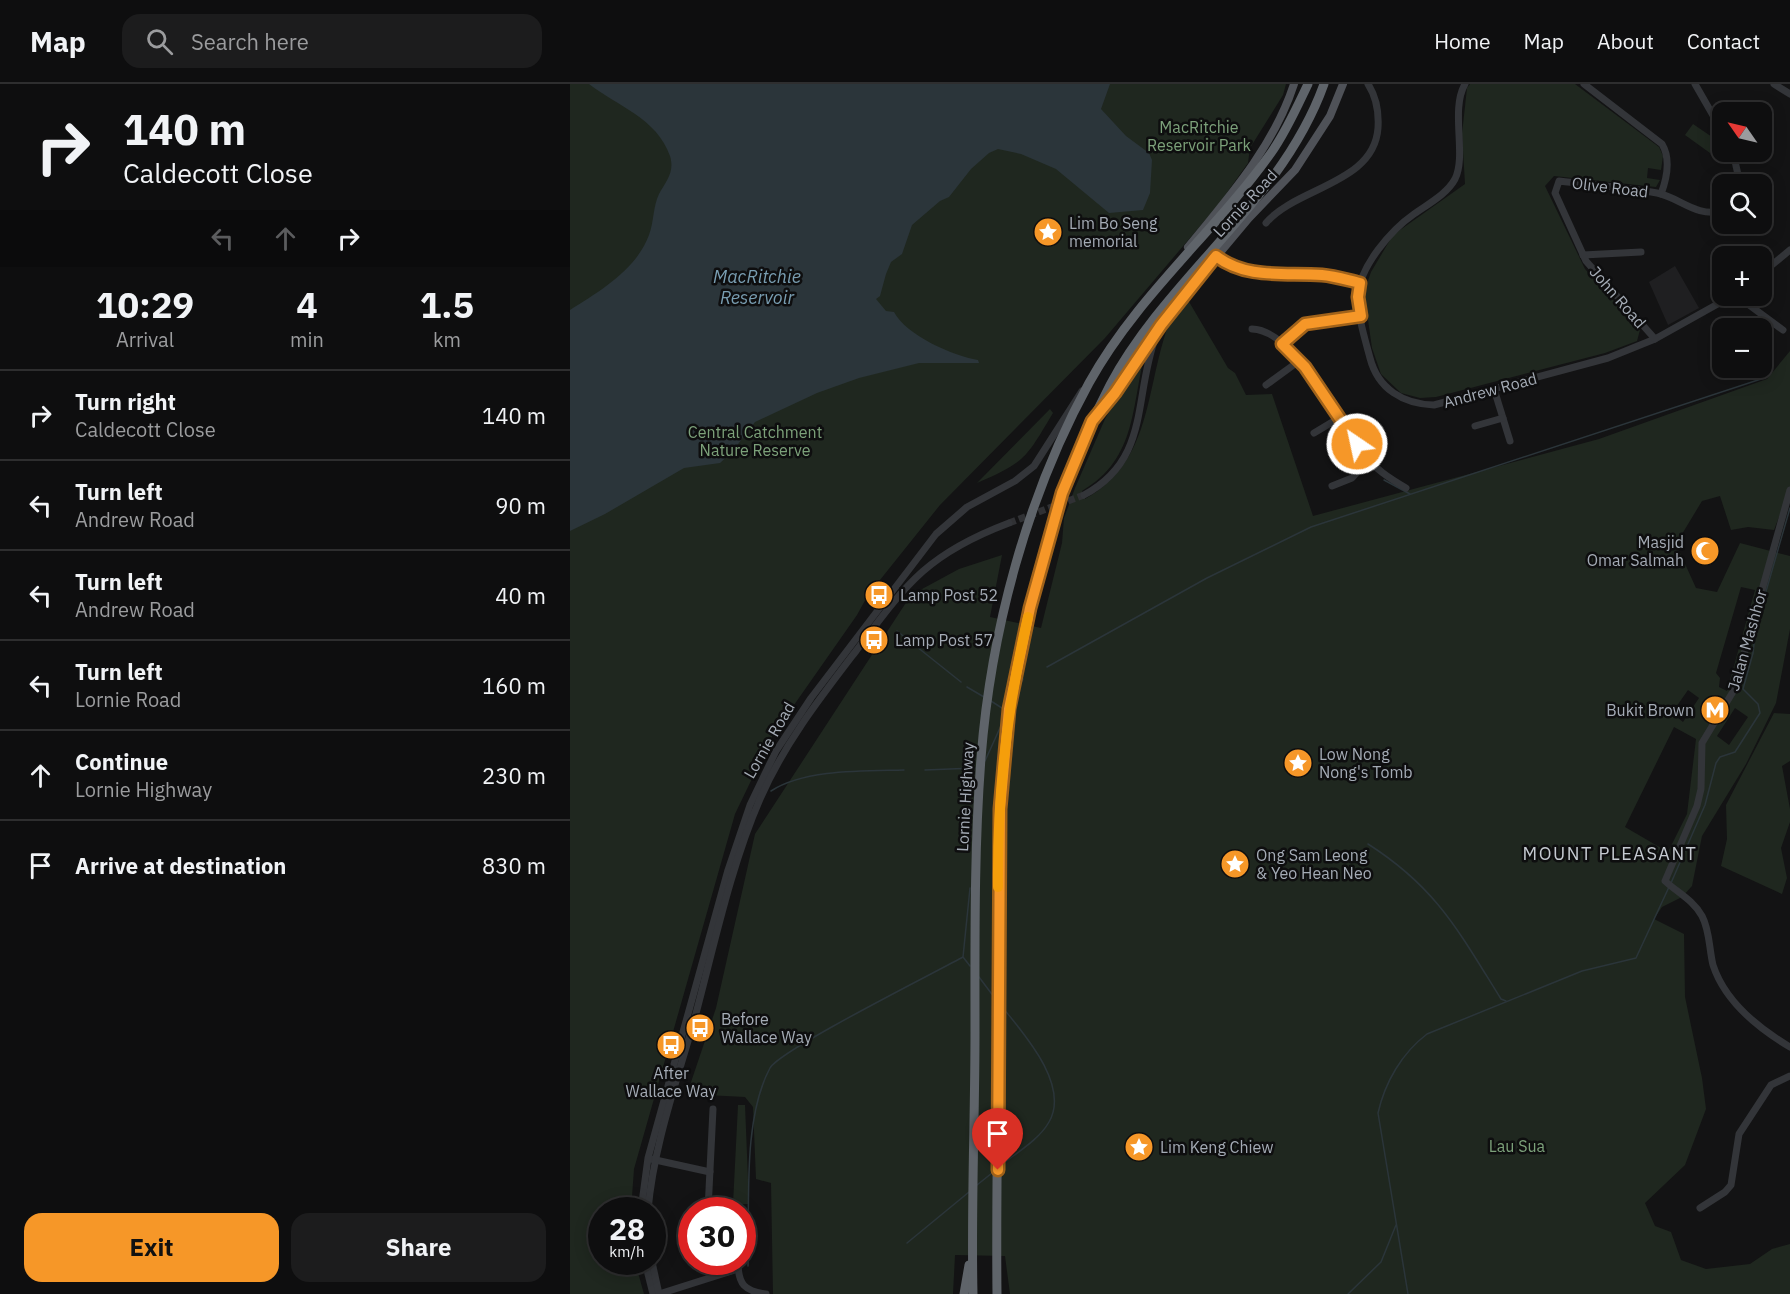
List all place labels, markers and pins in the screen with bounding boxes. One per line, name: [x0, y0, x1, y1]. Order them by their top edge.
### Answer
place label: Lim Bo Seng memorial: [1069, 213, 1158, 251]
place icon: Lim Bo Seng memorial: [1032, 216, 1064, 248]
place label: Masjid Omar Salmah: [1587, 532, 1684, 570]
mosque icon: Masjid Omar Salmah: [1689, 535, 1721, 567]
bus stop icon: Lamp Post 52: [863, 579, 895, 611]
place label: Lamp Post 52: [900, 585, 998, 605]
bus stop icon: Lamp Post 57: [858, 624, 890, 656]
place label: Lamp Post 57: [895, 630, 993, 650]
metro station icon: Bukit Brown: [1699, 694, 1731, 726]
place label: Bukit Brown: [1606, 700, 1694, 720]
place label: Low Nong Nong's Tomb: [1319, 744, 1413, 782]
place icon: Low Nong Nong's Tomb: [1282, 747, 1314, 779]
place label: Ong Sam Leong & Yeo Hean Neo: [1256, 845, 1372, 883]
place icon: Ong Sam Leong & Yeo Hean Neo: [1219, 848, 1251, 880]
place label: Before Wallace Way: [721, 1009, 812, 1047]
bus stop icon: Before Wallace Way: [684, 1012, 716, 1044]
bus stop icon: After Wallace Way: [655, 1029, 687, 1061]
place label: After Wallace Way: [626, 1063, 716, 1101]
pin: [972, 1108, 1023, 1170]
place icon: Lim Keng Chiew: [1123, 1131, 1155, 1163]
place label: Lim Keng Chiew: [1160, 1137, 1274, 1157]

